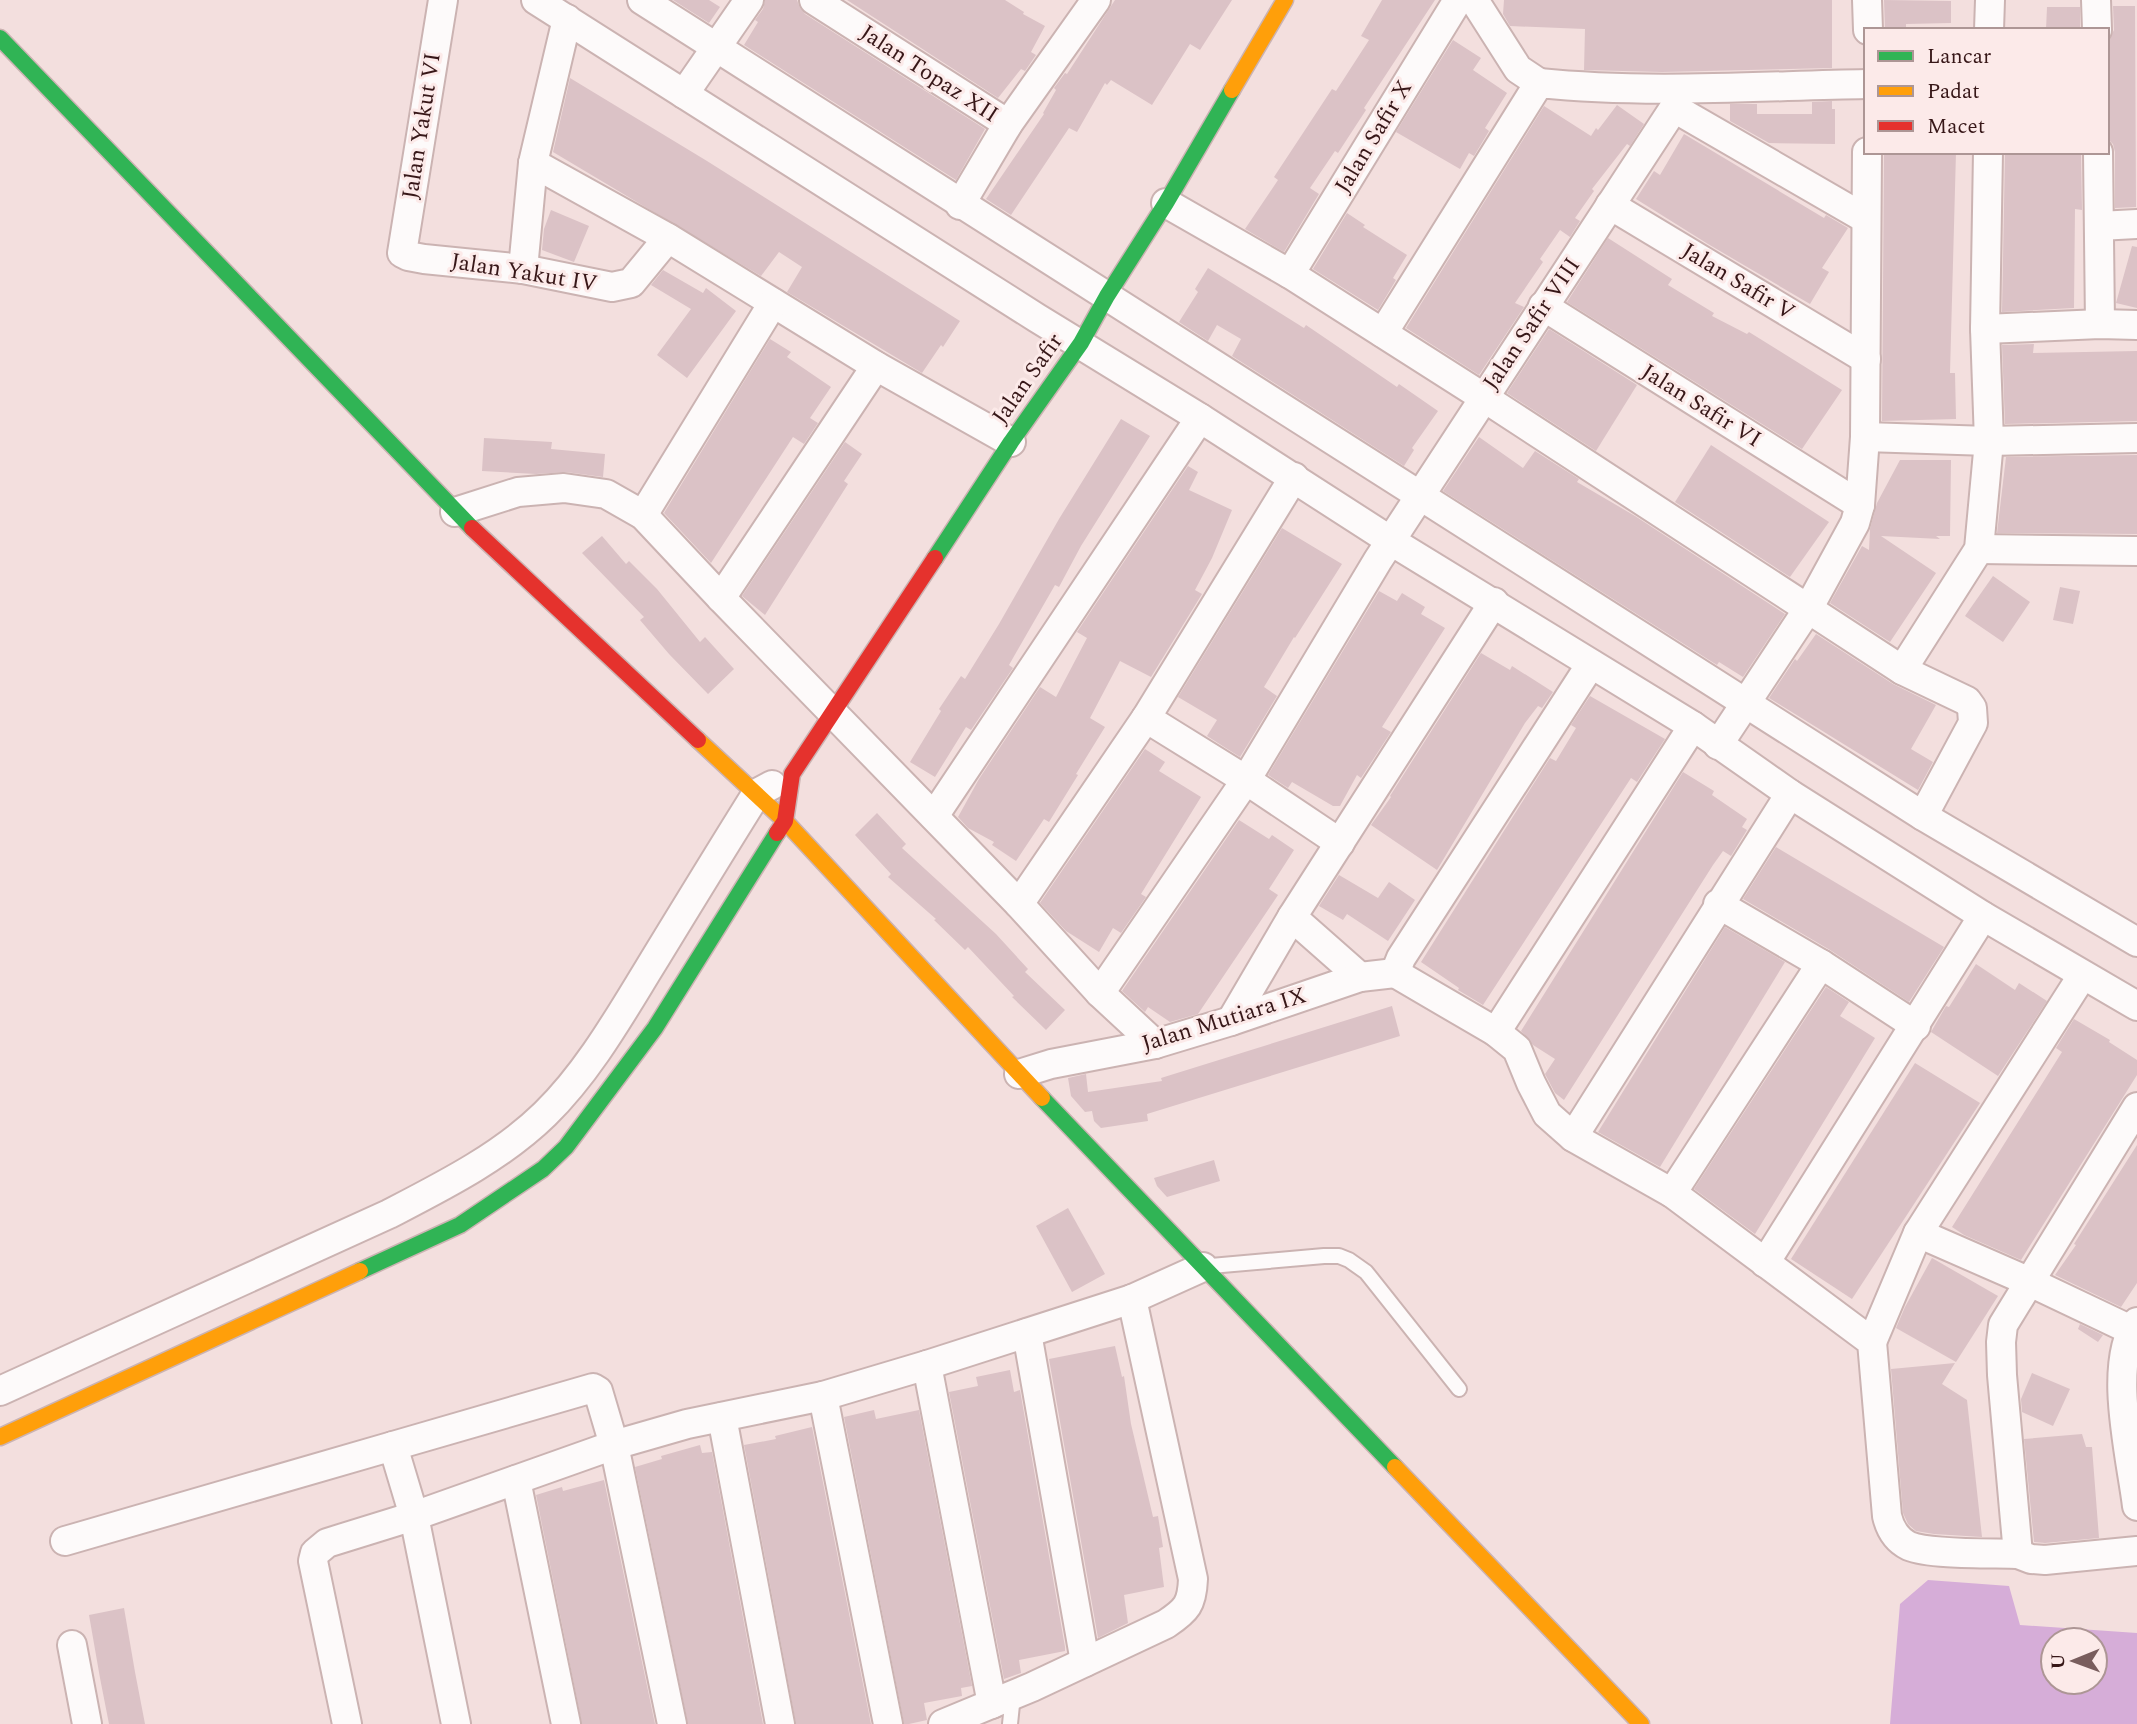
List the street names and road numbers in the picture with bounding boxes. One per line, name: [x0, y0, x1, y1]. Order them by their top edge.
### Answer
street label: Jalan Topaz XII: [853, 16, 1005, 132]
street label: Jalan Yakut VI: [393, 50, 451, 202]
street label: Jalan Safir X: [1326, 73, 1422, 201]
street label: Jalan Safir V: [1674, 234, 1802, 330]
street label: Jalan Yakut IV: [448, 244, 600, 302]
street label: Jalan Safir VIII: [1474, 250, 1590, 398]
street label: Jalan Safir: [984, 326, 1072, 432]
street label: Jalan Safir VI: [1634, 355, 1768, 457]
street label: Jalan Mutiara IX: [1137, 978, 1311, 1062]

